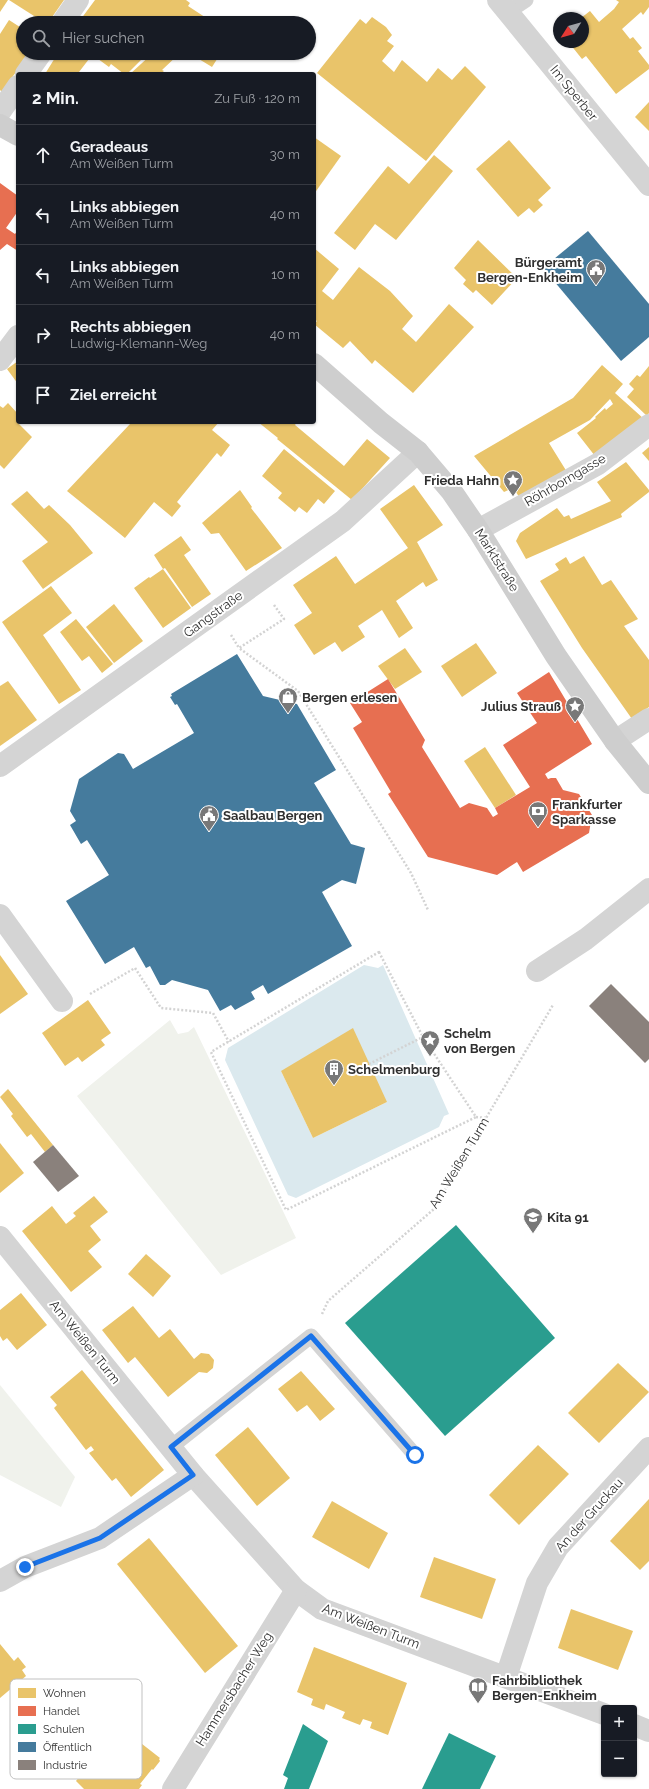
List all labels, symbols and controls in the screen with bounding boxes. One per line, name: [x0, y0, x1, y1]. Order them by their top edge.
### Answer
north arrow: [553, 12, 589, 48]
search box: [16, 16, 316, 60]
icon: search: [30, 27, 52, 49]
text: Hier suchen: [62, 29, 145, 47]
street label: Im Sperber: [547, 62, 601, 124]
text: 2 Min.: [32, 88, 79, 108]
text: Zu Fuß · 120 m: [214, 91, 300, 106]
text: Geradeaus: [70, 138, 148, 156]
icon: ahead: [32, 144, 54, 166]
text: 30 m: [270, 147, 300, 162]
text: Am Weißen Turm: [70, 156, 173, 171]
text: Links abbiegen: [70, 198, 179, 216]
icon: left: [32, 204, 54, 226]
text: 40 m: [270, 207, 300, 222]
text: Am Weißen Turm: [70, 216, 173, 231]
place label: Bürgeramt Bergen-Enkheim: [477, 255, 582, 285]
text: Links abbiegen: [70, 258, 179, 276]
public building icon: Bürgeramt Bergen-Enkheim: [585, 258, 607, 286]
icon: left: [32, 264, 54, 286]
text: 10 m: [271, 267, 300, 282]
text: Am Weißen Turm: [70, 276, 173, 291]
text: Rechts abbiegen: [70, 318, 191, 336]
icon: right: [32, 324, 54, 346]
text: 40 m: [270, 327, 300, 342]
text: Ludwig-Klemann-Weg: [70, 336, 207, 351]
icon: arrive: [32, 384, 54, 406]
text: Ziel erreicht: [70, 386, 157, 404]
street label: Röhrborngasse: [522, 450, 609, 509]
place icon: Frieda Hahn: [502, 469, 524, 497]
place label: Frieda Hahn: [424, 473, 499, 488]
street label: Marktstraße: [472, 526, 522, 595]
street label: Gangstraße: [181, 587, 246, 640]
shop icon: Bergen erlesen: [277, 686, 299, 714]
place label: Bergen erlesen: [302, 690, 398, 705]
place icon: Julius Strauß: [564, 695, 586, 723]
place label: Julius Strauß: [481, 699, 561, 714]
place label: Frankfurter Sparkasse: [552, 797, 622, 827]
bank icon: Frankfurter Sparkasse: [527, 800, 549, 828]
public building icon: Saalbau Bergen: [198, 804, 220, 832]
place label: Saalbau Bergen: [223, 808, 322, 823]
place label: Schelm von Bergen: [444, 1026, 515, 1056]
place icon: Schelm von Bergen: [419, 1029, 441, 1057]
building icon: Schelmenburg: [323, 1058, 345, 1086]
place label: Schelmenburg: [348, 1062, 440, 1077]
street label: Am Weißen Turm: [426, 1115, 492, 1211]
school or university icon: Kita 91: [522, 1206, 544, 1234]
place label: Kita 91: [547, 1210, 589, 1225]
street label: Am Weißen Turm: [47, 1297, 123, 1387]
route start: [406, 1446, 424, 1464]
street label: An der Gruckau: [552, 1475, 626, 1555]
route end: [16, 1558, 34, 1576]
street label: Am Weißen Turm: [320, 1601, 422, 1652]
street label: Hammersbacher Weg: [193, 1629, 275, 1749]
place label: Fahrbibliothek Bergen-Enkheim: [492, 1673, 597, 1703]
library icon: Fahrbibliothek Bergen-Enkheim: [467, 1676, 489, 1704]
legend: [10, 1679, 142, 1779]
text: Wohnen: [43, 1687, 86, 1700]
text: Handel: [43, 1705, 80, 1718]
map controls: [601, 1705, 637, 1777]
button: +: [601, 1705, 637, 1741]
text: Schulen: [43, 1723, 85, 1736]
text: Öffentlich: [43, 1741, 92, 1754]
button: −: [601, 1741, 637, 1777]
text: Industrie: [43, 1759, 88, 1772]

